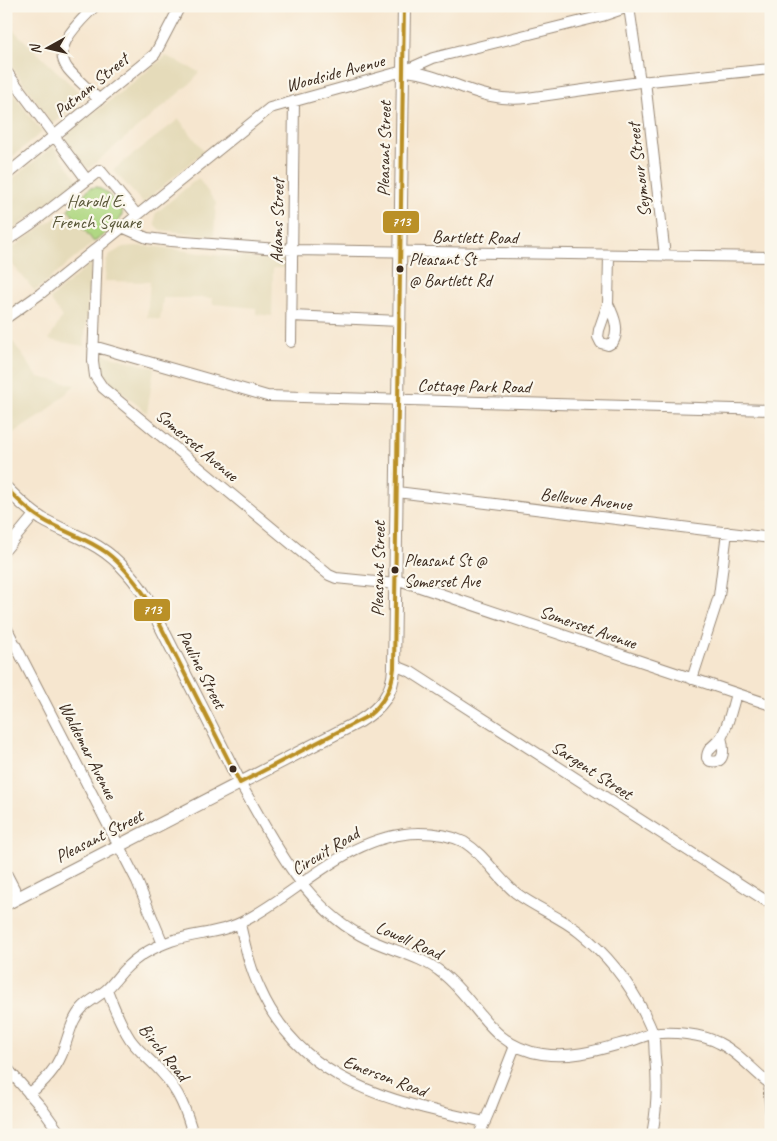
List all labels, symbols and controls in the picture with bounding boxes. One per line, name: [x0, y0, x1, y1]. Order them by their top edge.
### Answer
north arrow: [22, 22, 72, 72]
text: N: [26, 42, 45, 55]
street label: Putnam Street: [49, 46, 135, 122]
street label: Woodside Avenue: [283, 49, 388, 97]
street label: Pleasant Street: [372, 99, 396, 197]
street label: Seymour Street: [622, 119, 656, 218]
street label: Adams Street: [265, 175, 289, 264]
park label: Harold E. French Square: [51, 190, 142, 233]
line badge: 713: [382, 210, 420, 234]
text: 713: [392, 213, 412, 230]
street label: Bartlett Road: [432, 225, 521, 249]
place label: Pleasant St @ Bartlett Rd: [409, 249, 494, 291]
marker: Pleasant St @ Bartlett Rd: [395, 264, 405, 274]
street label: Cottage Park Road: [417, 374, 534, 398]
street label: Somerset Avenue: [151, 404, 244, 487]
street label: Bellevue Avenue: [539, 483, 634, 516]
street label: Pleasant Street: [366, 519, 390, 617]
place label: Pleasant St @ Somerset Ave: [404, 550, 487, 592]
marker: Pleasant St @ Somerset Ave: [390, 565, 400, 575]
line badge: 713: [133, 598, 171, 622]
street label: Somerset Avenue: [537, 600, 640, 654]
text: 713: [143, 601, 163, 618]
street label: Pauline Street: [173, 626, 232, 714]
street label: Waldemar Avenue: [54, 698, 123, 803]
street label: Sargent Street: [547, 736, 638, 806]
unlabelled marker: [228, 764, 238, 774]
street label: Pleasant Street: [51, 804, 148, 867]
street label: Circuit Road: [287, 821, 365, 880]
street label: Lowell Road: [372, 916, 448, 966]
street label: Birch Road: [134, 1019, 196, 1088]
street label: Emerson Road: [340, 1050, 433, 1103]

